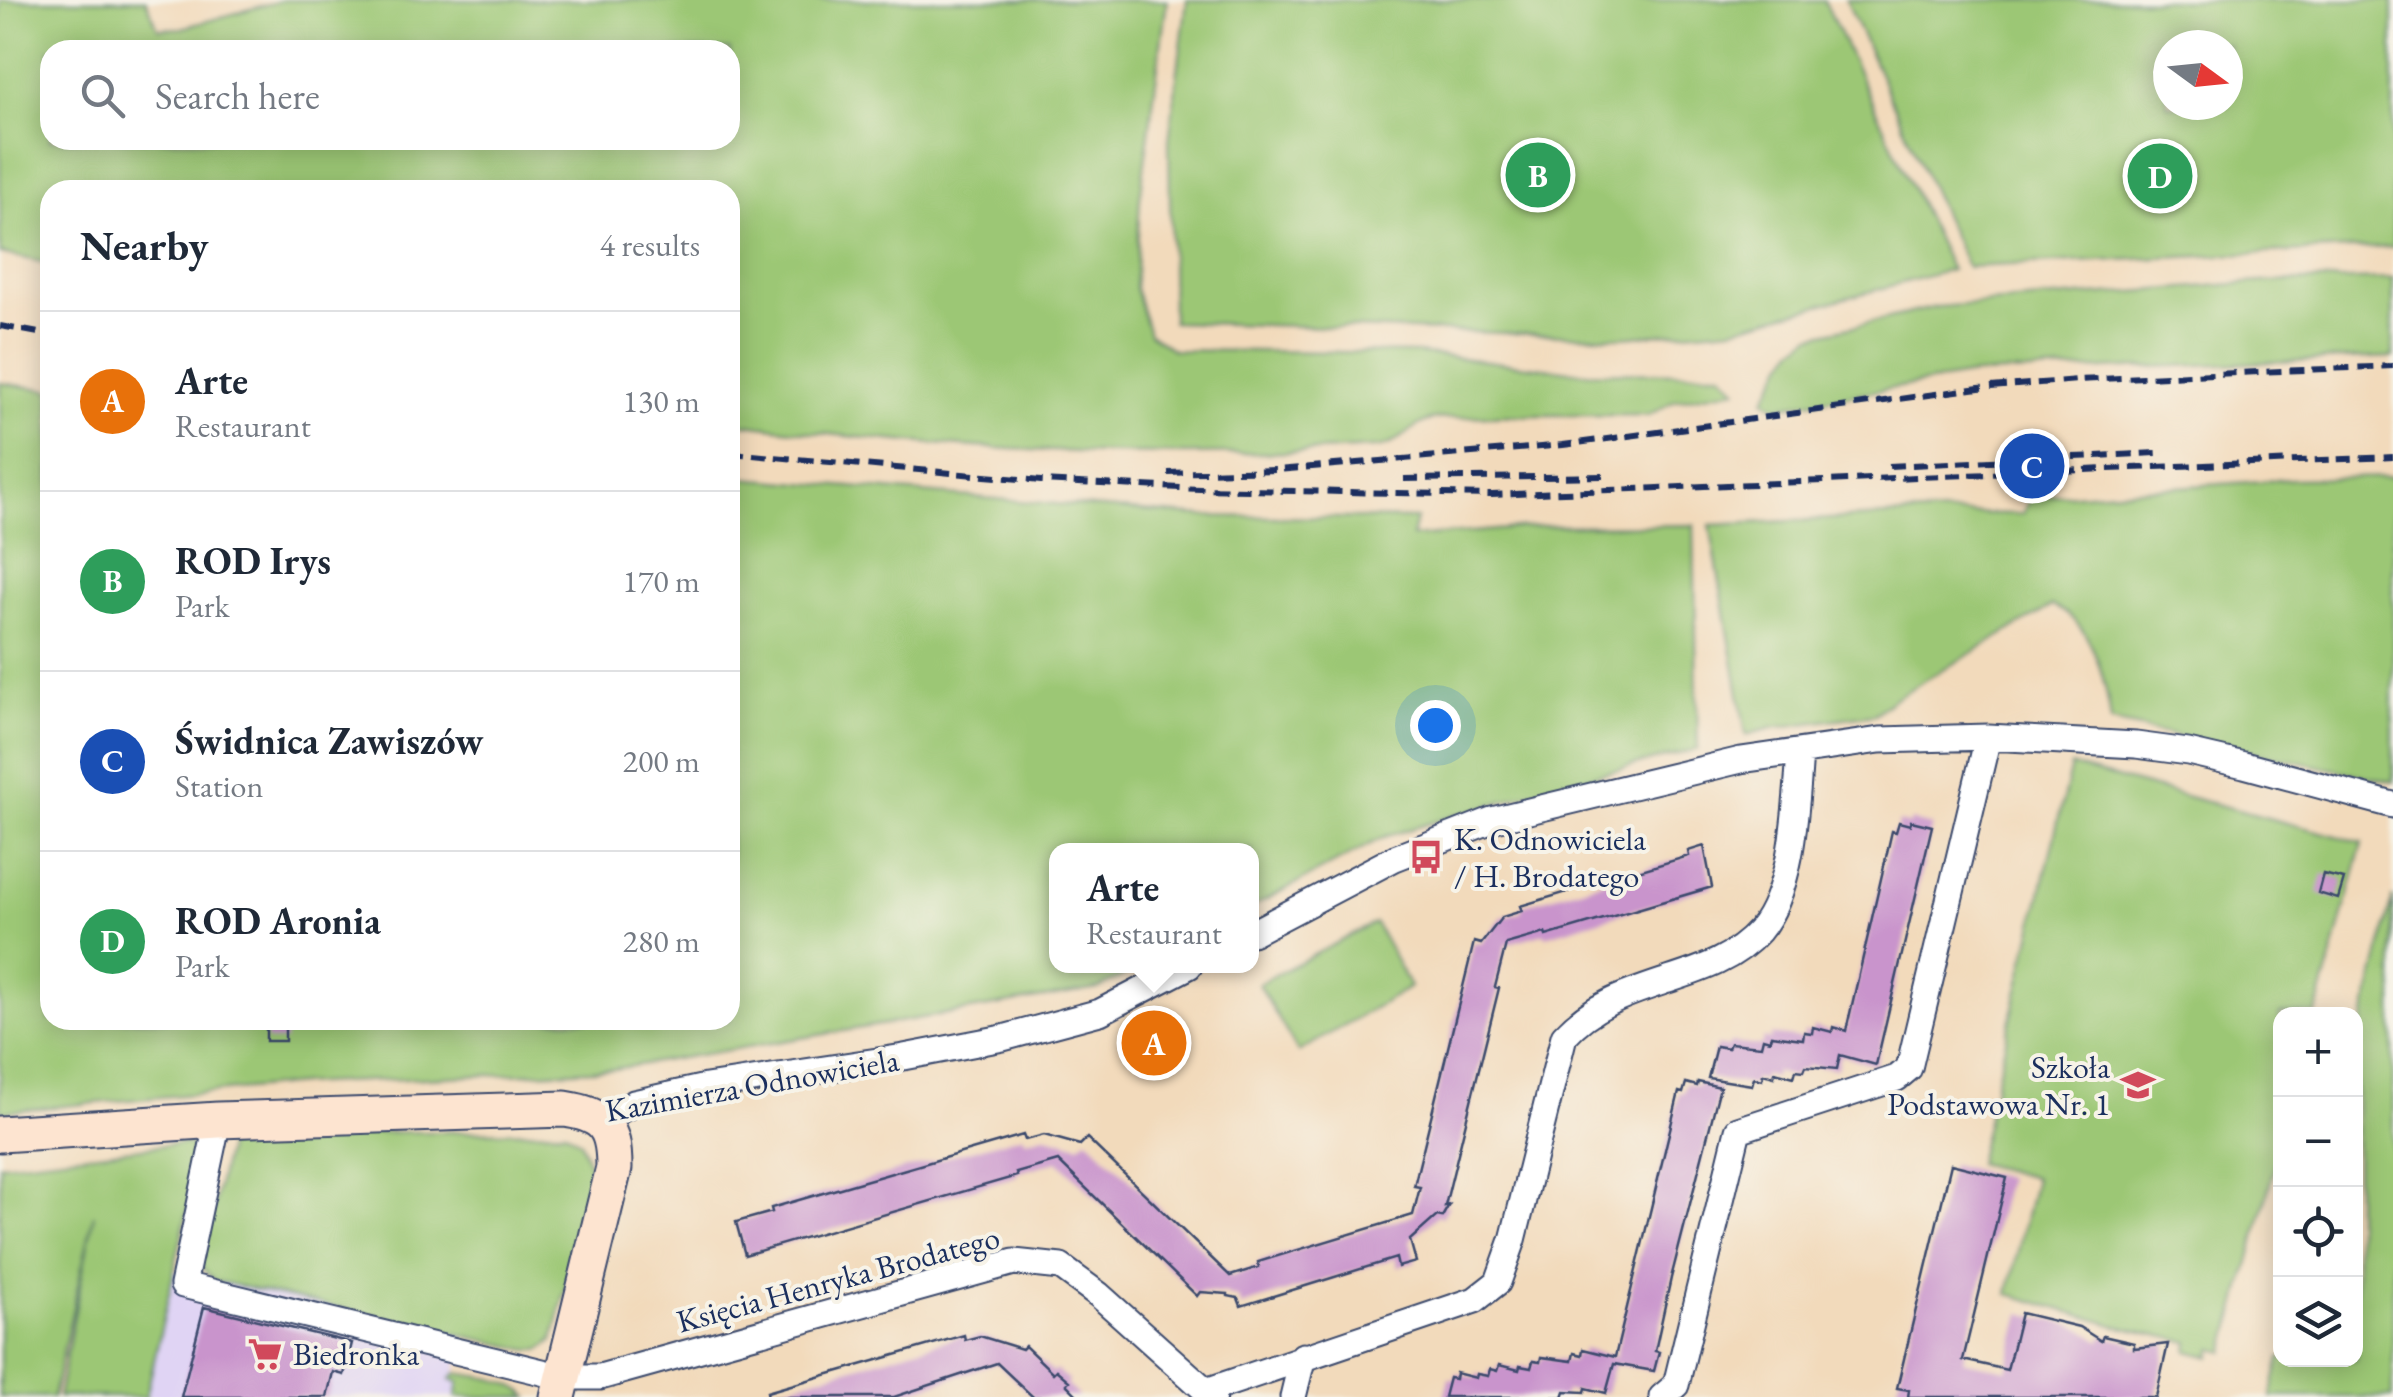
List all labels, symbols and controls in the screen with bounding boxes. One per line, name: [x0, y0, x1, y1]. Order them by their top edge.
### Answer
north arrow: [2153, 30, 2243, 120]
search box: [40, 40, 740, 150]
icon: search: [75, 68, 130, 123]
text: Search here: [155, 71, 320, 120]
pin: B: [1506, 138, 1570, 212]
pin: D: [2128, 138, 2192, 214]
text: Nearby: [80, 218, 209, 273]
text: 4 results: [600, 224, 700, 266]
text: Arte: [175, 356, 248, 405]
text: A: [101, 380, 124, 422]
text: 130 m: [623, 380, 700, 422]
text: Restaurant: [175, 405, 311, 447]
pin: C: [2000, 428, 2064, 504]
text: ROD Irys: [175, 536, 331, 585]
text: B: [102, 560, 123, 602]
text: 170 m: [623, 560, 700, 602]
text: Park: [175, 585, 230, 627]
your location: [1410, 700, 1461, 751]
text: Świdnica Zawiszów: [175, 716, 484, 765]
text: C: [101, 740, 124, 782]
text: 200 m: [623, 740, 700, 782]
text: Station: [175, 765, 263, 807]
place label: K. Odnowiciela / H. Brodatego: [1454, 818, 1646, 897]
bus stop icon: K. Odnowiciela / H. Brodatego: [1407, 838, 1445, 876]
popup: [1049, 843, 1259, 973]
text: Arte: [1086, 863, 1159, 912]
text: ROD Aronia: [175, 896, 381, 945]
text: Restaurant: [1086, 912, 1222, 954]
text: D: [100, 920, 125, 962]
text: 280 m: [623, 920, 700, 962]
text: Park: [175, 945, 230, 987]
pin: A: [1122, 1006, 1186, 1080]
map controls: [2273, 1007, 2363, 1367]
button: +: [2273, 1007, 2363, 1097]
street label: Kazimierza Odnowiciela: [602, 1038, 902, 1132]
place label: Szkoła Podstawowa Nr. 1: [1887, 1046, 2110, 1125]
school or university icon: Szkoła Podstawowa Nr. 1: [2119, 1066, 2157, 1104]
button: −: [2273, 1097, 2363, 1187]
button: locate: [2273, 1187, 2363, 1277]
street label: Księcia Henryka Brodatego: [672, 1216, 1004, 1342]
button: layers: [2273, 1277, 2363, 1367]
place label: Biedronka: [293, 1333, 419, 1375]
supermarket icon: Biedronka: [246, 1335, 284, 1373]

